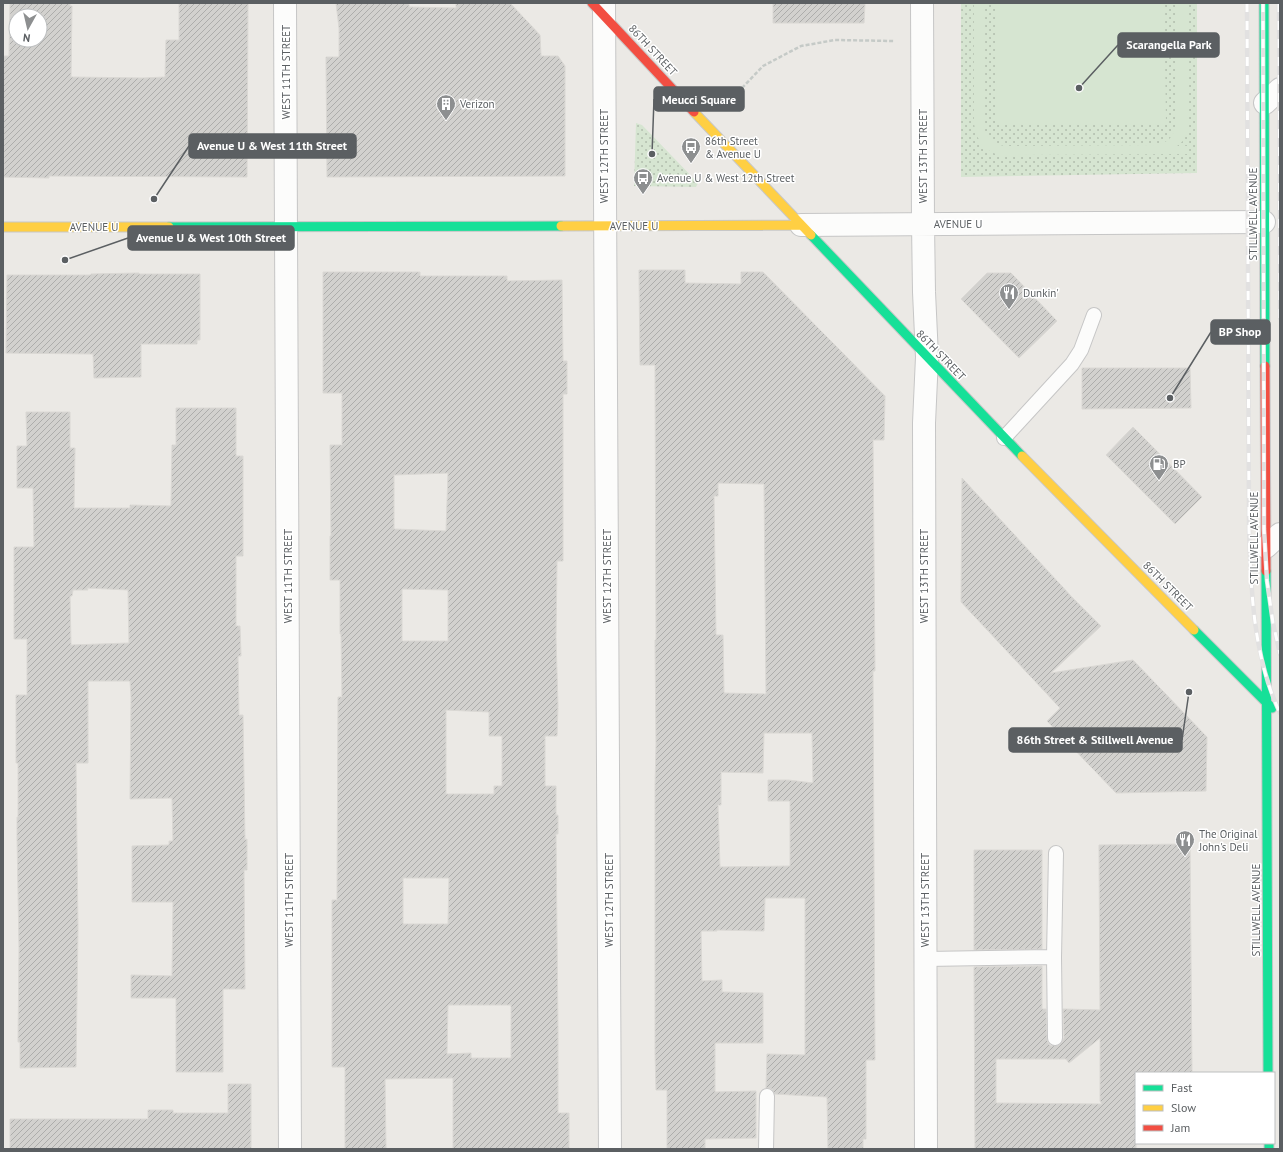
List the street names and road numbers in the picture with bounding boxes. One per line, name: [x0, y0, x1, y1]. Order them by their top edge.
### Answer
street label: 86TH STREET: [626, 22, 680, 78]
street label: WEST 11TH STREET: [279, 25, 293, 119]
street label: WEST 12TH STREET: [597, 109, 611, 203]
street label: WEST 13TH STREET: [916, 109, 930, 203]
street label: STILLWELL AVENUE: [1246, 168, 1260, 260]
street label: AVENUE U: [934, 217, 982, 231]
street label: AVENUE U: [610, 219, 658, 233]
street label: AVENUE U: [70, 220, 118, 234]
street label: 86TH STREET: [913, 327, 969, 383]
street label: STILLWELL AVENUE: [1247, 492, 1261, 584]
street label: WEST 11TH STREET: [281, 529, 295, 623]
street label: WEST 12TH STREET: [600, 529, 614, 623]
street label: WEST 13TH STREET: [917, 529, 931, 623]
street label: 86TH STREET: [1140, 558, 1196, 614]
street label: WEST 11TH STREET: [282, 853, 296, 947]
street label: WEST 12TH STREET: [602, 853, 616, 947]
street label: WEST 13TH STREET: [918, 853, 932, 947]
street label: STILLWELL AVENUE: [1249, 864, 1263, 956]

